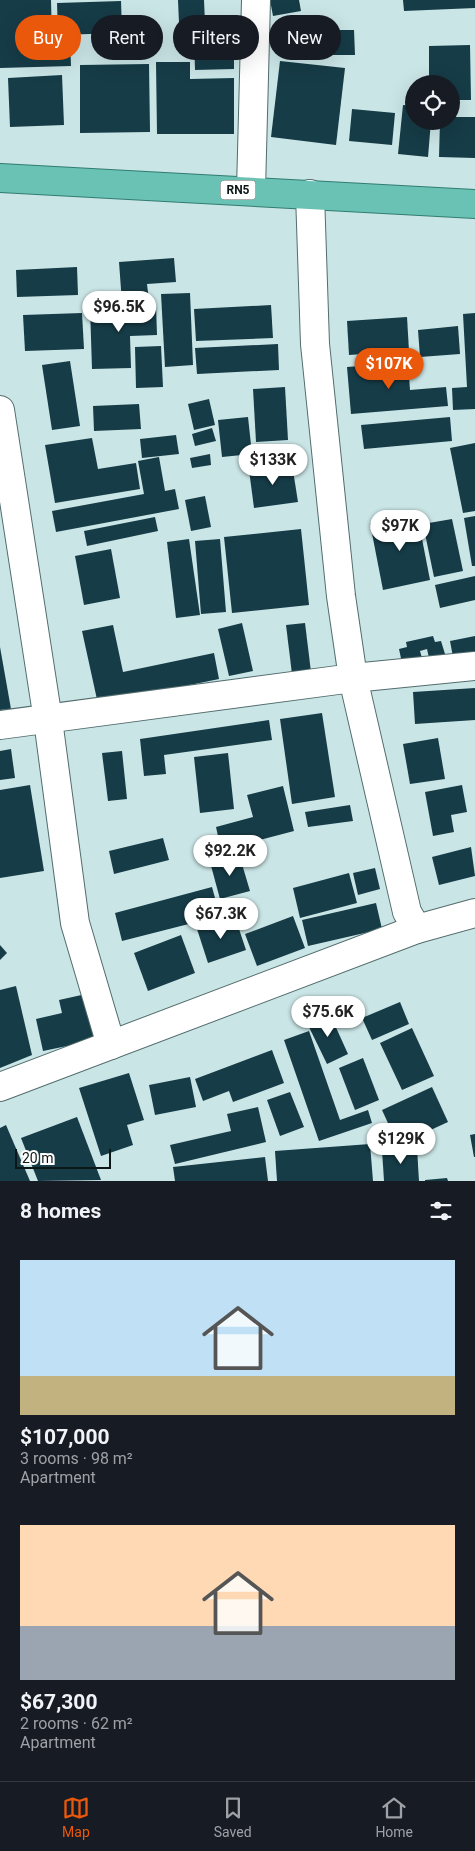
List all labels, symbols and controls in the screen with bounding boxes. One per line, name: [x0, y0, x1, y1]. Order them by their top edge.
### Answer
chip: Buy: [15, 15, 81, 60]
chip: Rent: [91, 15, 163, 60]
chip: Filters: [173, 15, 259, 60]
chip: New: [269, 15, 341, 60]
map controls: [405, 75, 460, 130]
button: locate: [405, 75, 460, 130]
road number: RN5: [220, 180, 256, 200]
pin: $96.5K: [78, 290, 160, 333]
text: $96.5K: [93, 297, 145, 316]
pin: $107K: [354, 348, 424, 390]
text: $107K: [366, 354, 412, 373]
pin: $133K: [238, 444, 308, 486]
text: $133K: [250, 450, 296, 469]
pin: $97K: [370, 510, 430, 552]
text: $97K: [381, 516, 419, 535]
pin: $92.2K: [189, 834, 271, 877]
text: $92.2K: [204, 841, 256, 860]
pin: $67.3K: [180, 898, 262, 940]
text: $67.3K: [195, 904, 247, 923]
pin: $75.6K: [287, 996, 369, 1038]
text: $75.6K: [302, 1002, 354, 1021]
pin: $129K: [366, 1122, 436, 1165]
text: $129K: [378, 1129, 424, 1148]
scale bar: [15, 1146, 111, 1169]
text: 20 m: [22, 1150, 54, 1166]
icon: filters: [427, 1197, 455, 1225]
text: 8 homes: [20, 1199, 101, 1223]
icon: home: [193, 1293, 283, 1383]
text: $107,000: [20, 1425, 110, 1449]
text: 3 rooms · 98 m²: [20, 1449, 133, 1468]
text: Apartment: [20, 1468, 96, 1487]
icon: home: [193, 1558, 283, 1648]
text: $67,300: [20, 1690, 97, 1714]
text: 2 rooms · 62 m²: [20, 1714, 133, 1733]
text: Apartment: [20, 1733, 96, 1752]
tab: Map: [62, 1794, 90, 1840]
tab: Saved: [214, 1794, 252, 1840]
tab: Home: [375, 1794, 413, 1840]

